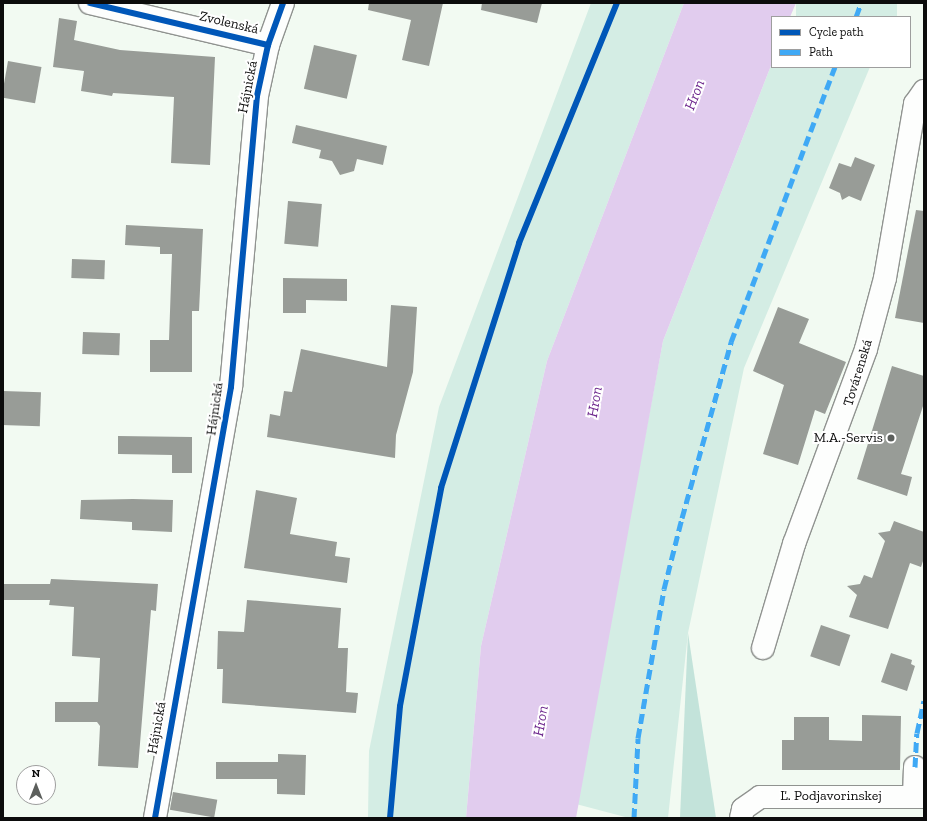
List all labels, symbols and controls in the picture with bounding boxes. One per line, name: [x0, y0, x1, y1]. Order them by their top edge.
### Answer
street label: Zvolenská: [198, 8, 260, 38]
legend: [771, 16, 911, 68]
text: Cycle path: [809, 25, 863, 39]
text: Path: [809, 45, 833, 59]
street label: Hájnická: [235, 59, 261, 115]
water label: Hron: [681, 77, 709, 113]
street label: Továrenská: [840, 337, 876, 409]
street label: Hájnická: [203, 382, 227, 436]
water label: Hron: [583, 385, 607, 419]
place label: M.A.-Servis: [814, 430, 883, 446]
marker: M.A.-Servis: [886, 433, 896, 443]
street label: Hájnická: [144, 700, 170, 756]
water label: Hron: [529, 704, 553, 738]
north arrow: [16, 765, 56, 805]
text: N: [32, 767, 40, 780]
street label: Ľ. Podjavorinskej: [780, 788, 882, 804]

